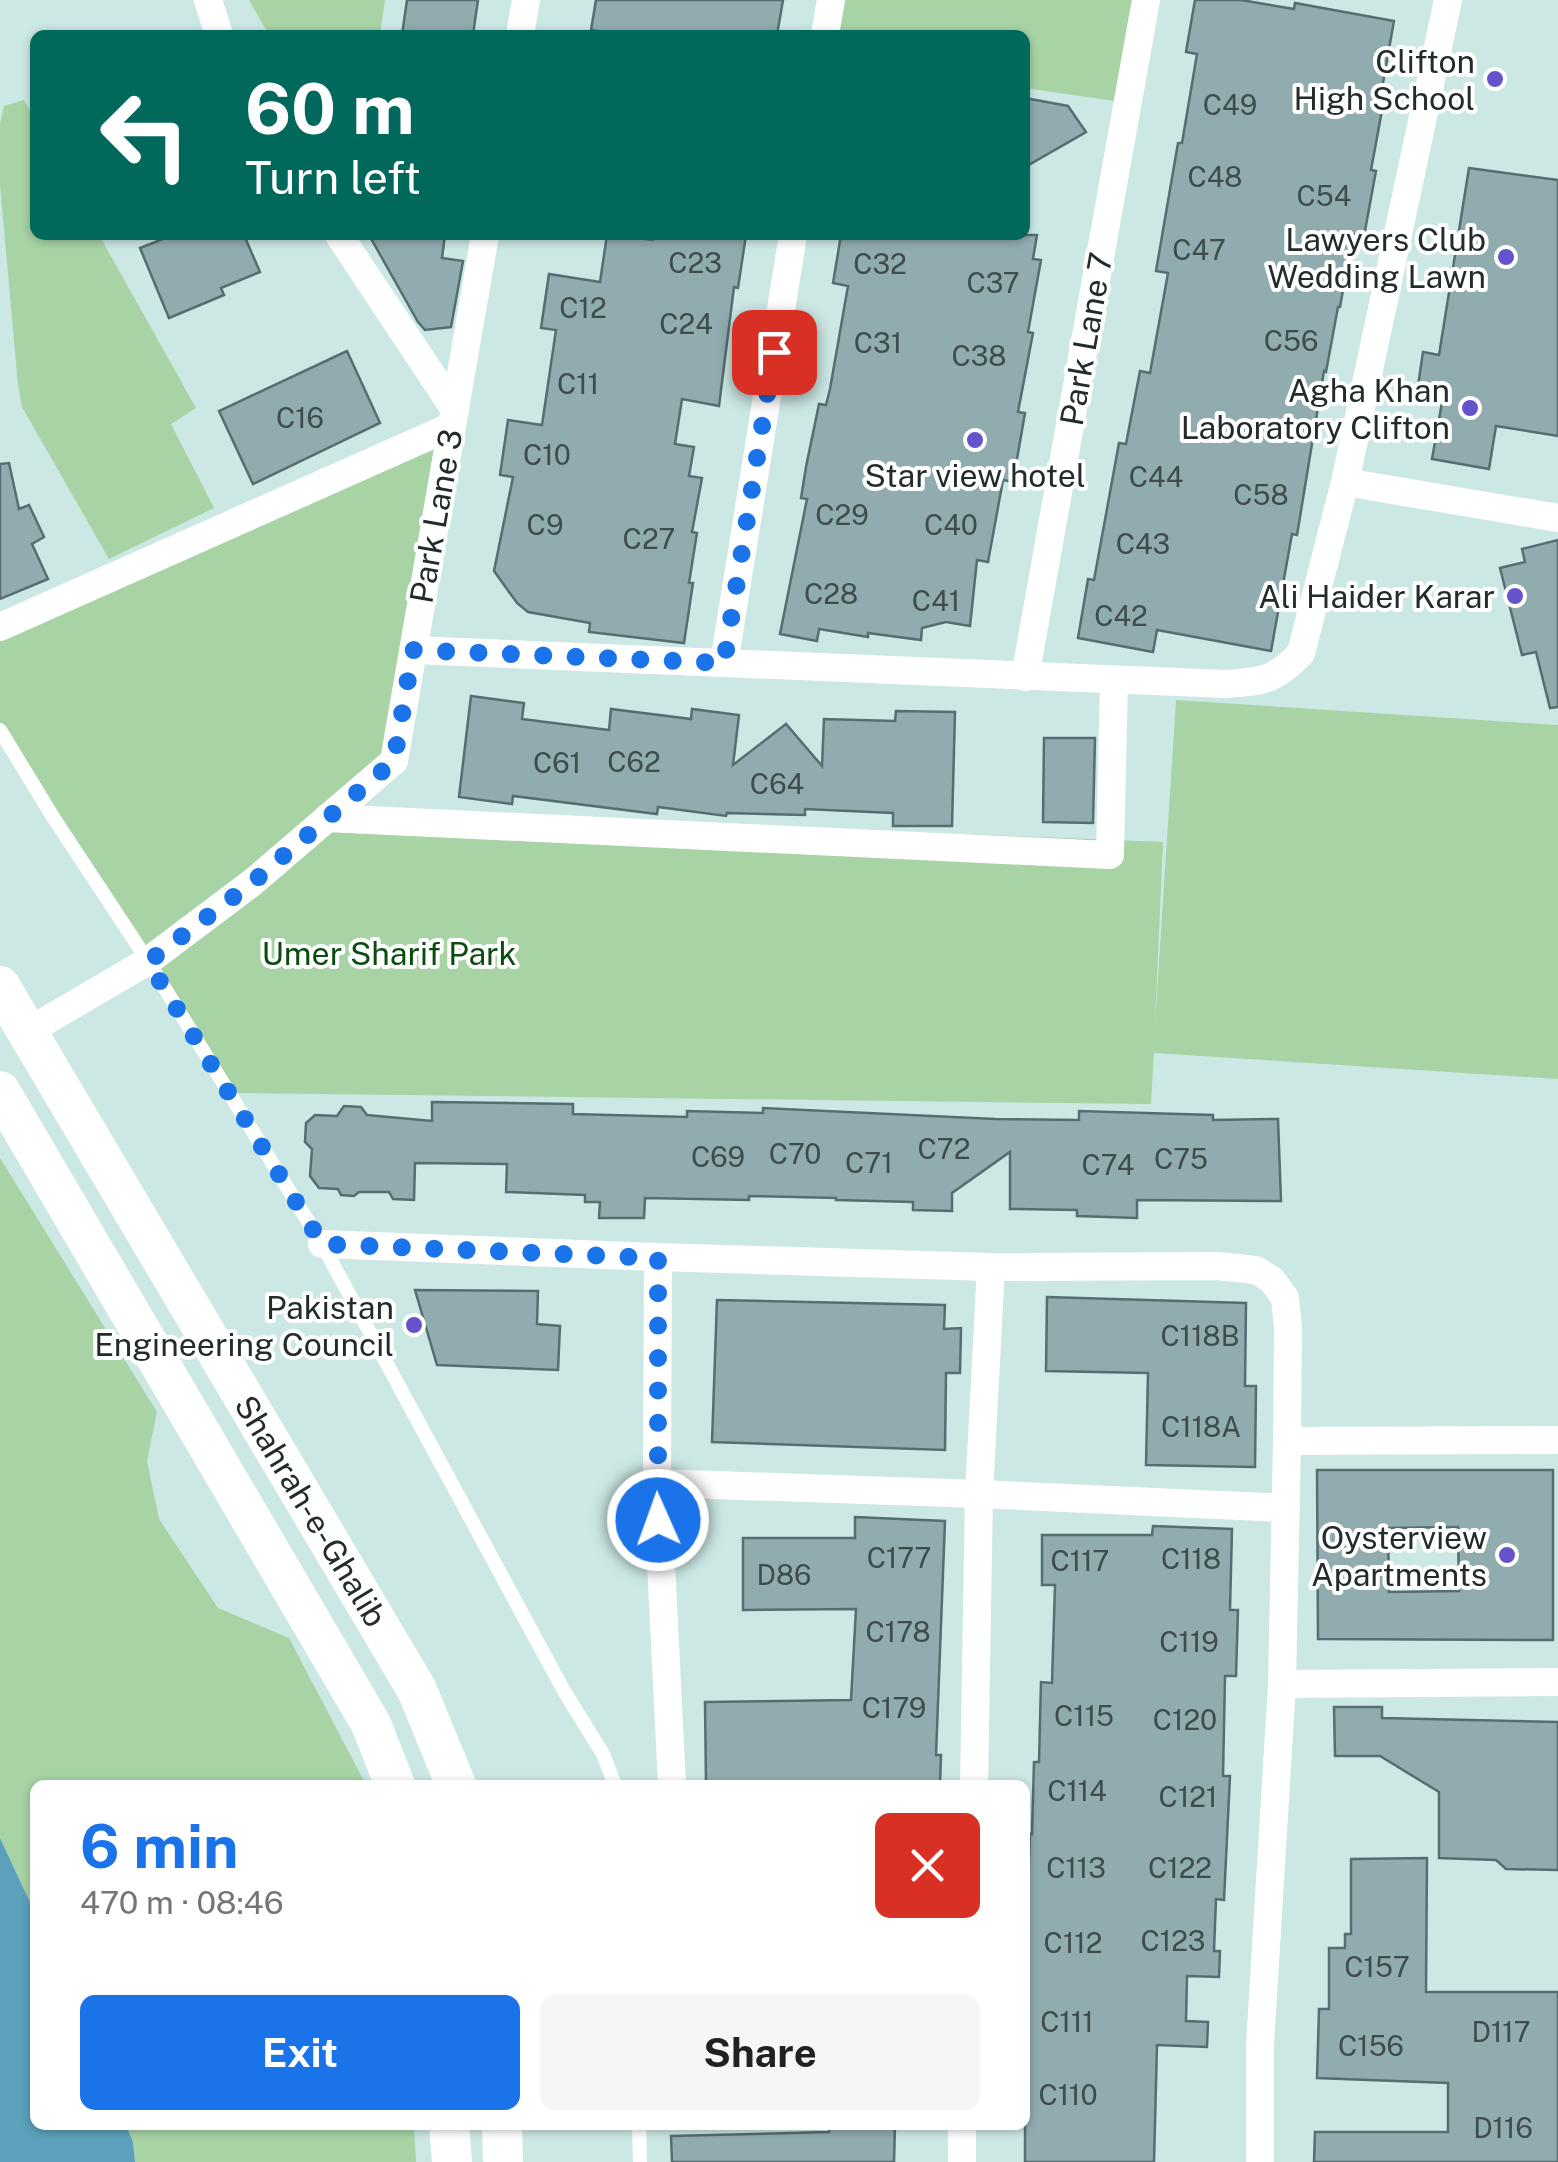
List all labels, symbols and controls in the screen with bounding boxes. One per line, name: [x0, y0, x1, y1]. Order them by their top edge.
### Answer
place label: Clifton High School: [1294, 43, 1475, 117]
text: 60 m: [245, 67, 415, 150]
marker: Clifton High School: [1484, 68, 1506, 90]
icon: left: [80, 70, 210, 200]
house number: C49: [1203, 88, 1257, 121]
text: Turn left: [245, 151, 421, 204]
house number: C48: [1187, 160, 1243, 193]
house number: C54: [1297, 179, 1351, 212]
place label: Lawyers Club Wedding Lawn: [1268, 221, 1486, 295]
house number: C47: [1172, 233, 1226, 266]
house number: C23: [668, 246, 722, 279]
marker: Lawyers Club Wedding Lawn: [1495, 246, 1517, 268]
house number: C32: [853, 247, 907, 280]
street label: Park Lane 7: [1053, 250, 1119, 428]
house number: C37: [966, 266, 1020, 299]
house number: C12: [559, 291, 607, 324]
house number: C24: [659, 307, 713, 340]
pin: [732, 310, 817, 395]
house number: C56: [1264, 324, 1318, 357]
icon: arrive: [747, 325, 802, 380]
house number: C31: [854, 326, 902, 359]
house number: C38: [952, 339, 1006, 372]
house number: C11: [557, 367, 599, 400]
place label: Agha Khan Laboratory Clifton: [1181, 372, 1450, 446]
marker: Agha Khan Laboratory Clifton: [1459, 397, 1481, 419]
house number: C16: [276, 401, 324, 434]
street label: Park Lane 3: [403, 426, 469, 606]
marker: Star view hotel: [964, 429, 986, 451]
house number: C10: [523, 438, 571, 471]
place label: Star view hotel: [864, 457, 1086, 494]
house number: C44: [1129, 460, 1183, 493]
house number: C58: [1233, 478, 1289, 511]
house number: C29: [815, 498, 869, 531]
house number: C9: [527, 508, 563, 541]
house number: C40: [924, 508, 978, 541]
house number: C27: [623, 522, 675, 555]
house number: C43: [1116, 527, 1170, 560]
house number: C28: [804, 577, 858, 610]
place label: Ali Haider Karar: [1258, 578, 1495, 615]
house number: C41: [912, 584, 960, 617]
marker: Ali Haider Karar: [1504, 585, 1526, 607]
house number: C42: [1094, 599, 1148, 632]
house number: C62: [607, 745, 661, 778]
house number: C61: [533, 746, 581, 779]
house number: C64: [750, 767, 804, 800]
park label: Umer Sharif Park: [261, 935, 517, 972]
house number: C72: [918, 1132, 970, 1165]
house number: C70: [769, 1137, 821, 1170]
house number: C69: [691, 1140, 745, 1173]
house number: C75: [1154, 1142, 1208, 1175]
house number: C71: [845, 1146, 893, 1179]
house number: C74: [1082, 1148, 1134, 1181]
place label: Pakistan Engineering Council: [94, 1289, 394, 1363]
marker: Pakistan Engineering Council: [403, 1314, 425, 1336]
house number: C118B: [1161, 1319, 1239, 1352]
street label: Shahrah-e-Ghalib: [227, 1389, 395, 1633]
house number: C118A: [1161, 1410, 1241, 1443]
position arrow: [606, 1468, 710, 1572]
place label: Oysterview Apartments: [1311, 1519, 1487, 1593]
house number: C177: [867, 1541, 931, 1574]
house number: C118: [1161, 1542, 1221, 1575]
house number: C117: [1051, 1544, 1109, 1577]
marker: Oysterview Apartments: [1496, 1544, 1518, 1566]
house number: D86: [757, 1558, 811, 1591]
house number: C178: [865, 1615, 931, 1648]
house number: C119: [1159, 1625, 1219, 1658]
house number: C179: [862, 1691, 926, 1724]
house number: C115: [1054, 1699, 1114, 1732]
house number: C120: [1153, 1703, 1217, 1736]
house number: C114: [1047, 1774, 1107, 1807]
house number: C121: [1159, 1780, 1217, 1813]
text: 6 min: [80, 1811, 239, 1882]
button: close: [875, 1813, 980, 1918]
house number: C113: [1046, 1851, 1106, 1884]
house number: C122: [1148, 1851, 1212, 1884]
text: 470 m · 08:46: [80, 1884, 284, 1921]
house number: C123: [1140, 1924, 1206, 1957]
house number: C112: [1044, 1926, 1102, 1959]
house number: C157: [1344, 1950, 1410, 1983]
button: Exit: [80, 1995, 520, 2110]
button: Share: [540, 1995, 980, 2110]
house number: C111: [1040, 2005, 1094, 2038]
house number: D117: [1471, 2015, 1531, 2048]
house number: C156: [1338, 2029, 1404, 2062]
house number: C110: [1038, 2078, 1098, 2111]
house number: D116: [1473, 2111, 1533, 2144]

